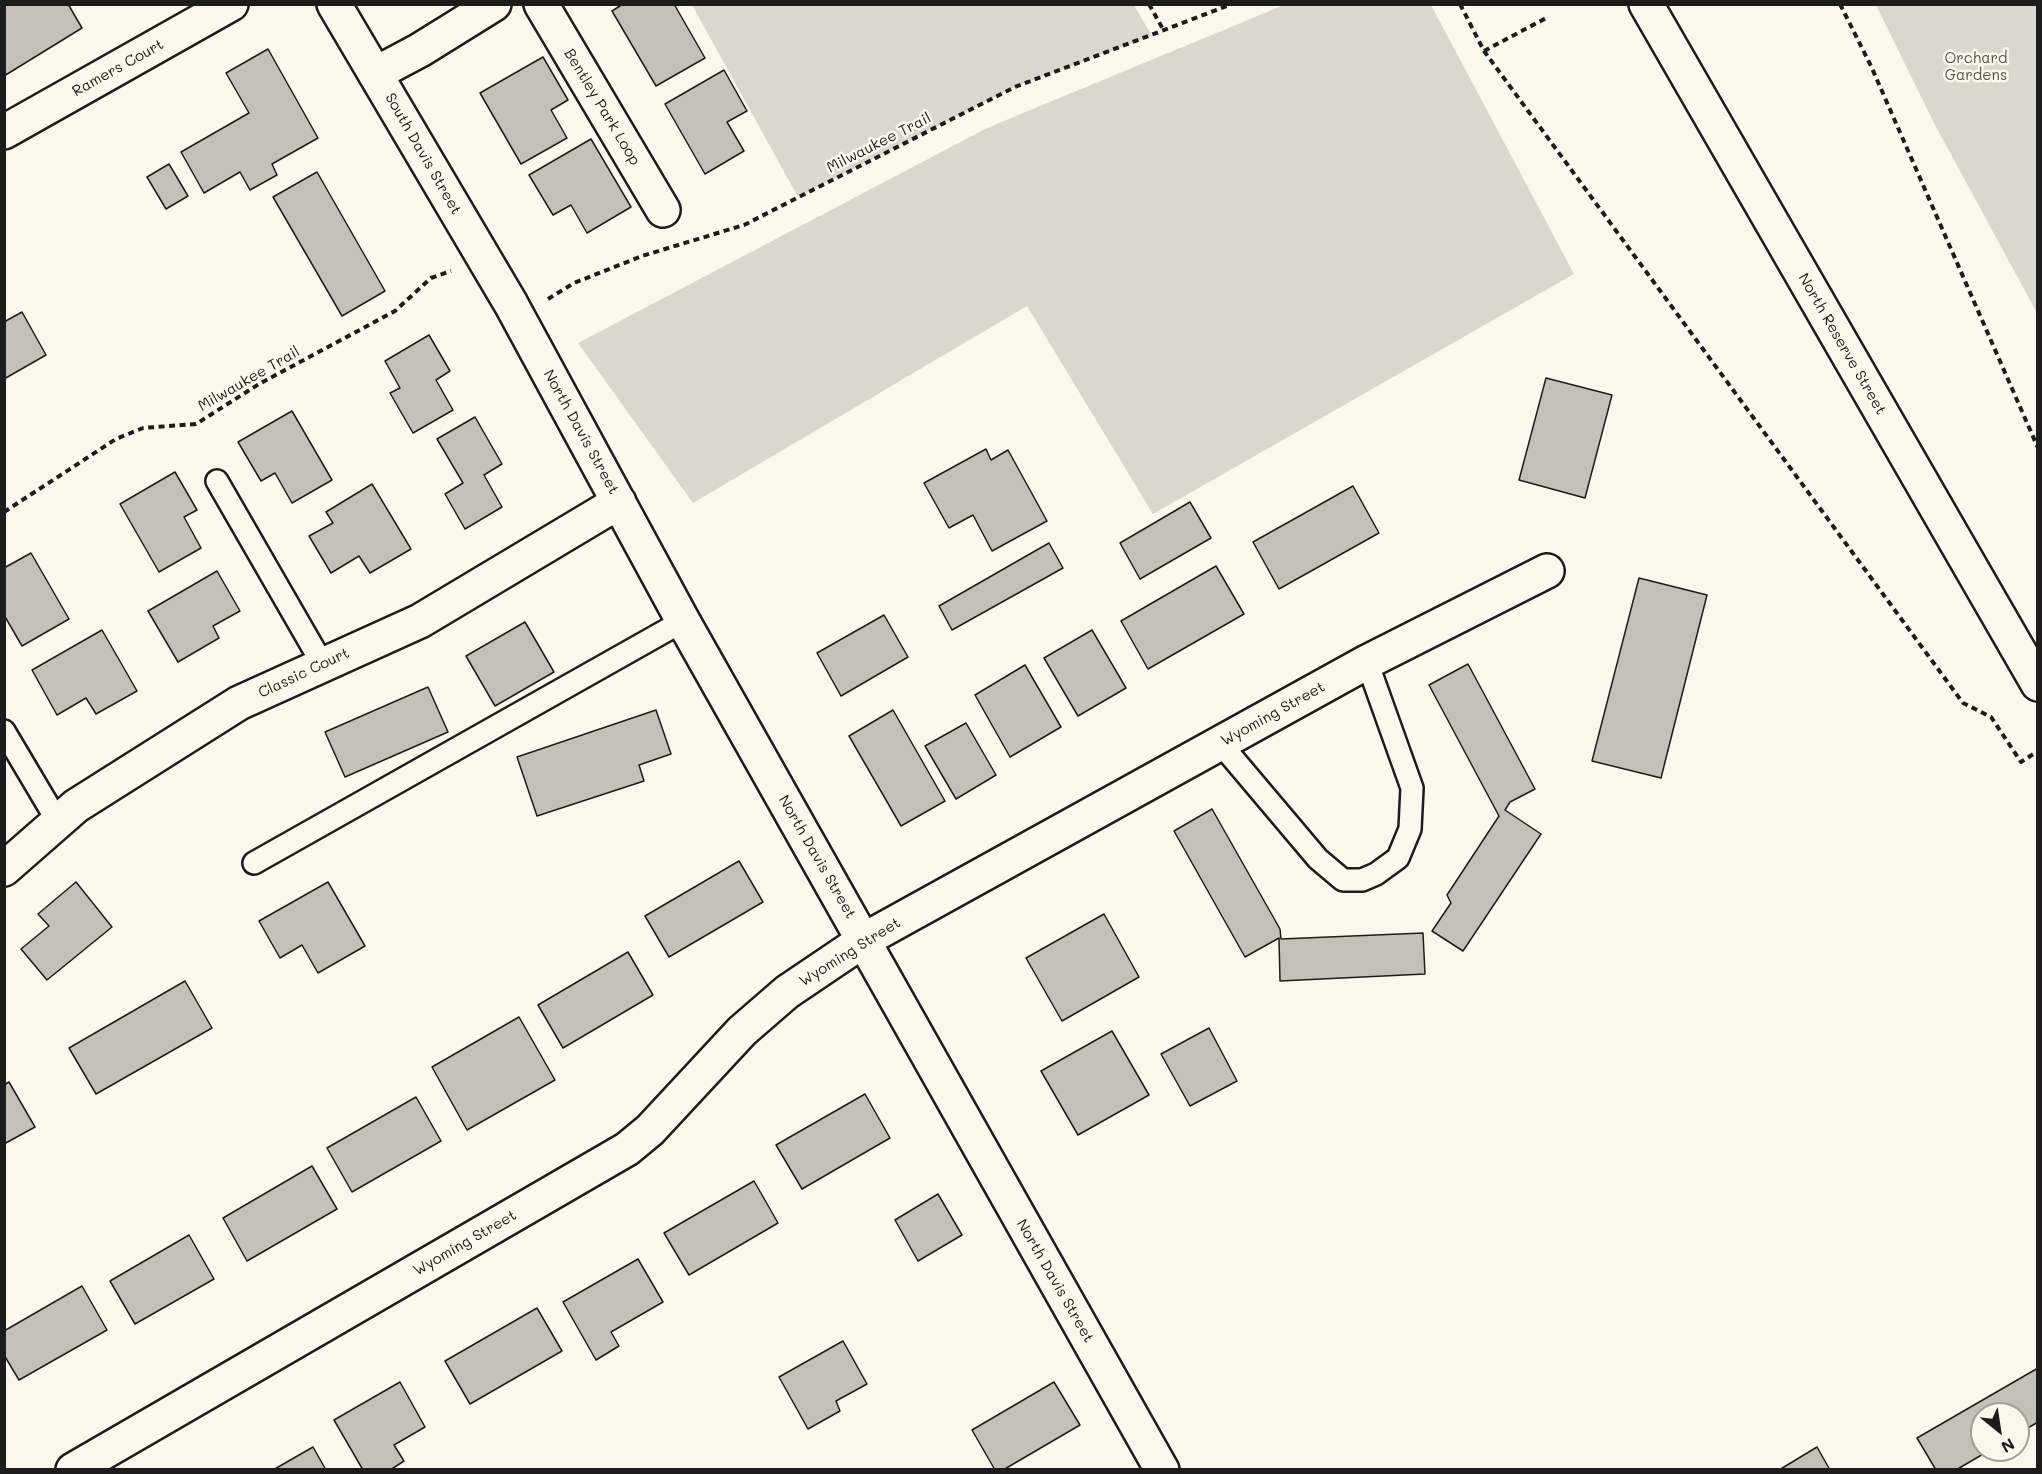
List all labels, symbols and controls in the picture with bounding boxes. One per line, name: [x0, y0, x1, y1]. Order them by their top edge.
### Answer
street label: Ramers Court: [69, 35, 167, 101]
street label: Bentley Park Loop: [560, 45, 644, 169]
park label: Orchard Gardens: [1944, 49, 2008, 84]
street label: South Davis Street: [381, 90, 465, 218]
street label: Milwaukee Trail: [824, 109, 934, 177]
street label: North Reserve Street: [1794, 270, 1890, 418]
street label: Milwaukee Trail: [195, 343, 303, 415]
street label: North Davis Street: [539, 367, 623, 497]
street label: Classic Court: [256, 644, 352, 702]
street label: Wyoming Street: [1218, 678, 1328, 750]
street label: North Davis Street: [774, 792, 860, 922]
street label: Wyoming Street: [796, 914, 904, 990]
street label: Wyoming Street: [410, 1206, 520, 1280]
street label: North Davis Street: [1012, 1216, 1098, 1346]
north arrow: [1970, 1402, 2030, 1462]
text: N: [1998, 1434, 2019, 1458]

